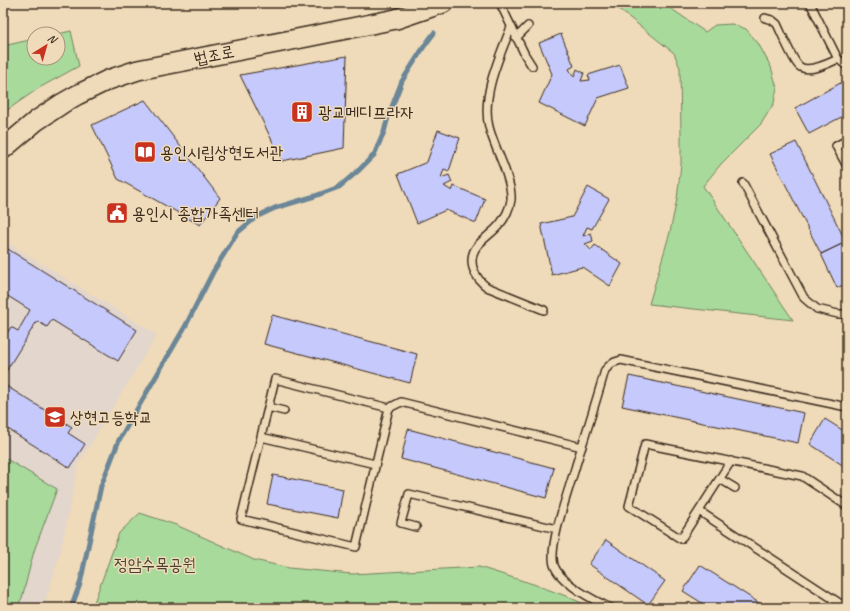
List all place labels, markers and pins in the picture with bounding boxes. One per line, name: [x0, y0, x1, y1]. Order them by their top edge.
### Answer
building icon: 광교메디프라자: [289, 99, 315, 125]
place label: 광교메디프라자: [318, 102, 414, 123]
library icon: 용인시립상현도서관: [132, 139, 158, 165]
place label: 용인시립상현도서관: [160, 142, 283, 163]
public building icon: 용인시 종합가족센터: [104, 200, 130, 226]
place label: 용인시 종합가족센터: [132, 203, 259, 224]
school or university icon: 상현고등학교: [42, 404, 68, 430]
place label: 상현고등학교: [70, 407, 152, 428]

